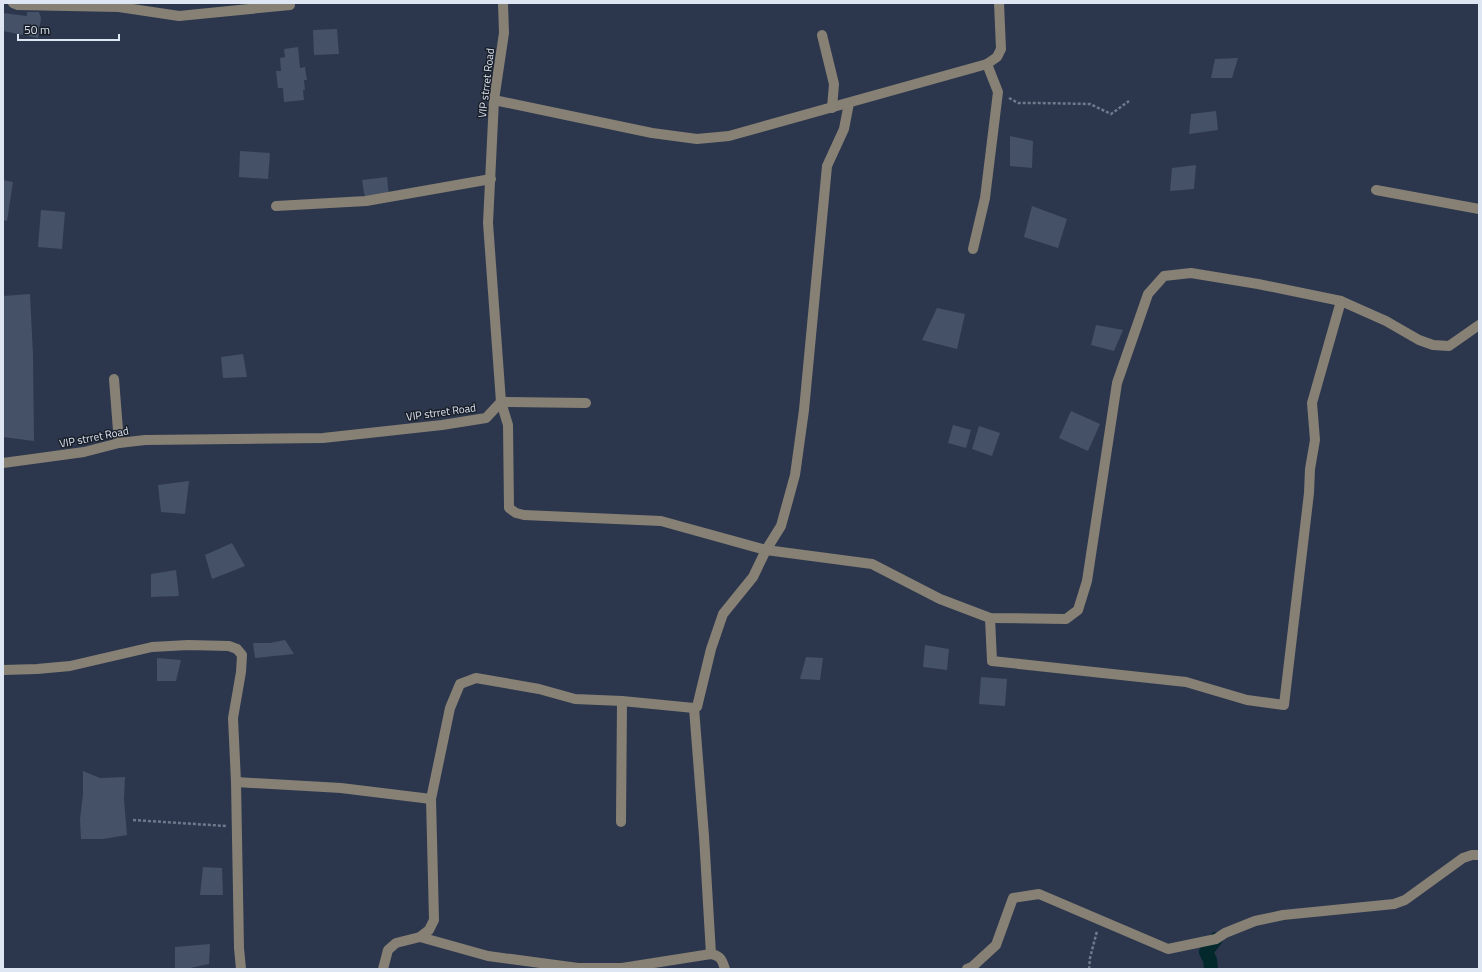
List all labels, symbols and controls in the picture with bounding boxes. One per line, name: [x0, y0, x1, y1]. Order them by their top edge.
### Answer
scale bar: [18, 16, 119, 42]
text: 50 m: [24, 20, 50, 39]
street label: VIP strret Road: [474, 47, 498, 119]
street label: VIP strret Road: [405, 399, 477, 425]
street label: VIP strret Road: [58, 422, 130, 452]

